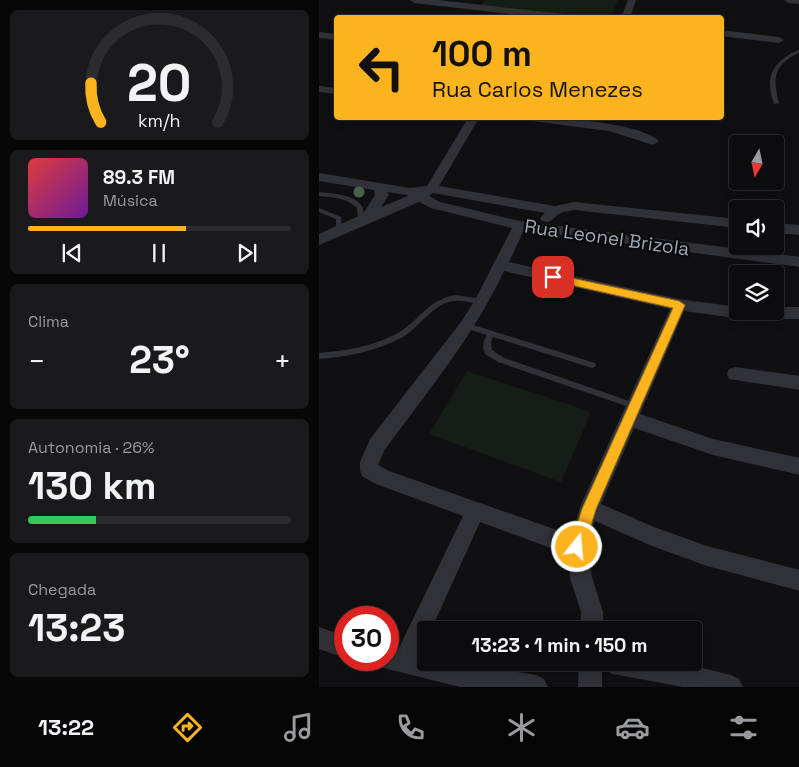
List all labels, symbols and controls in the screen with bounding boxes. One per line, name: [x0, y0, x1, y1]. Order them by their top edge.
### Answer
text: 100 m: [432, 32, 532, 76]
icon: left: [349, 35, 414, 100]
text: 20: [127, 50, 192, 116]
text: Rua Carlos Menezes: [432, 75, 643, 103]
text: km/h: [138, 109, 181, 132]
north arrow: [729, 135, 784, 190]
map controls: [729, 135, 784, 320]
text: 89.3 FM: [103, 165, 175, 190]
text: Música: [103, 190, 158, 211]
button: sound: [729, 200, 784, 255]
street label: Rua Leonel Brizola: [523, 214, 691, 261]
icon: previous: [58, 239, 86, 267]
icon: pause: [145, 239, 173, 267]
icon: next: [233, 239, 261, 267]
pin: [532, 256, 574, 298]
icon: arrive: [539, 263, 567, 291]
button: layers: [729, 265, 784, 320]
text: Clima: [28, 311, 69, 332]
text: 23°: [129, 336, 190, 384]
text: −: [28, 343, 45, 379]
text: +: [274, 343, 291, 379]
text: Autonomia · 26%: [28, 437, 154, 458]
text: 130 km: [28, 462, 156, 510]
position arrow: [550, 520, 602, 572]
text: Chegada: [28, 579, 96, 600]
text: 13:23: [28, 604, 125, 652]
speed limit sign: 30: [334, 606, 399, 671]
text: 13:23 · 1 min · 150 m: [472, 633, 647, 658]
icon: directions: [170, 710, 205, 745]
icon: music: [281, 710, 316, 745]
icon: phone: [393, 710, 428, 745]
icon: climate: [504, 710, 539, 745]
icon: car: [615, 710, 650, 745]
icon: filters: [726, 710, 761, 745]
text: 13:22: [38, 713, 94, 741]

